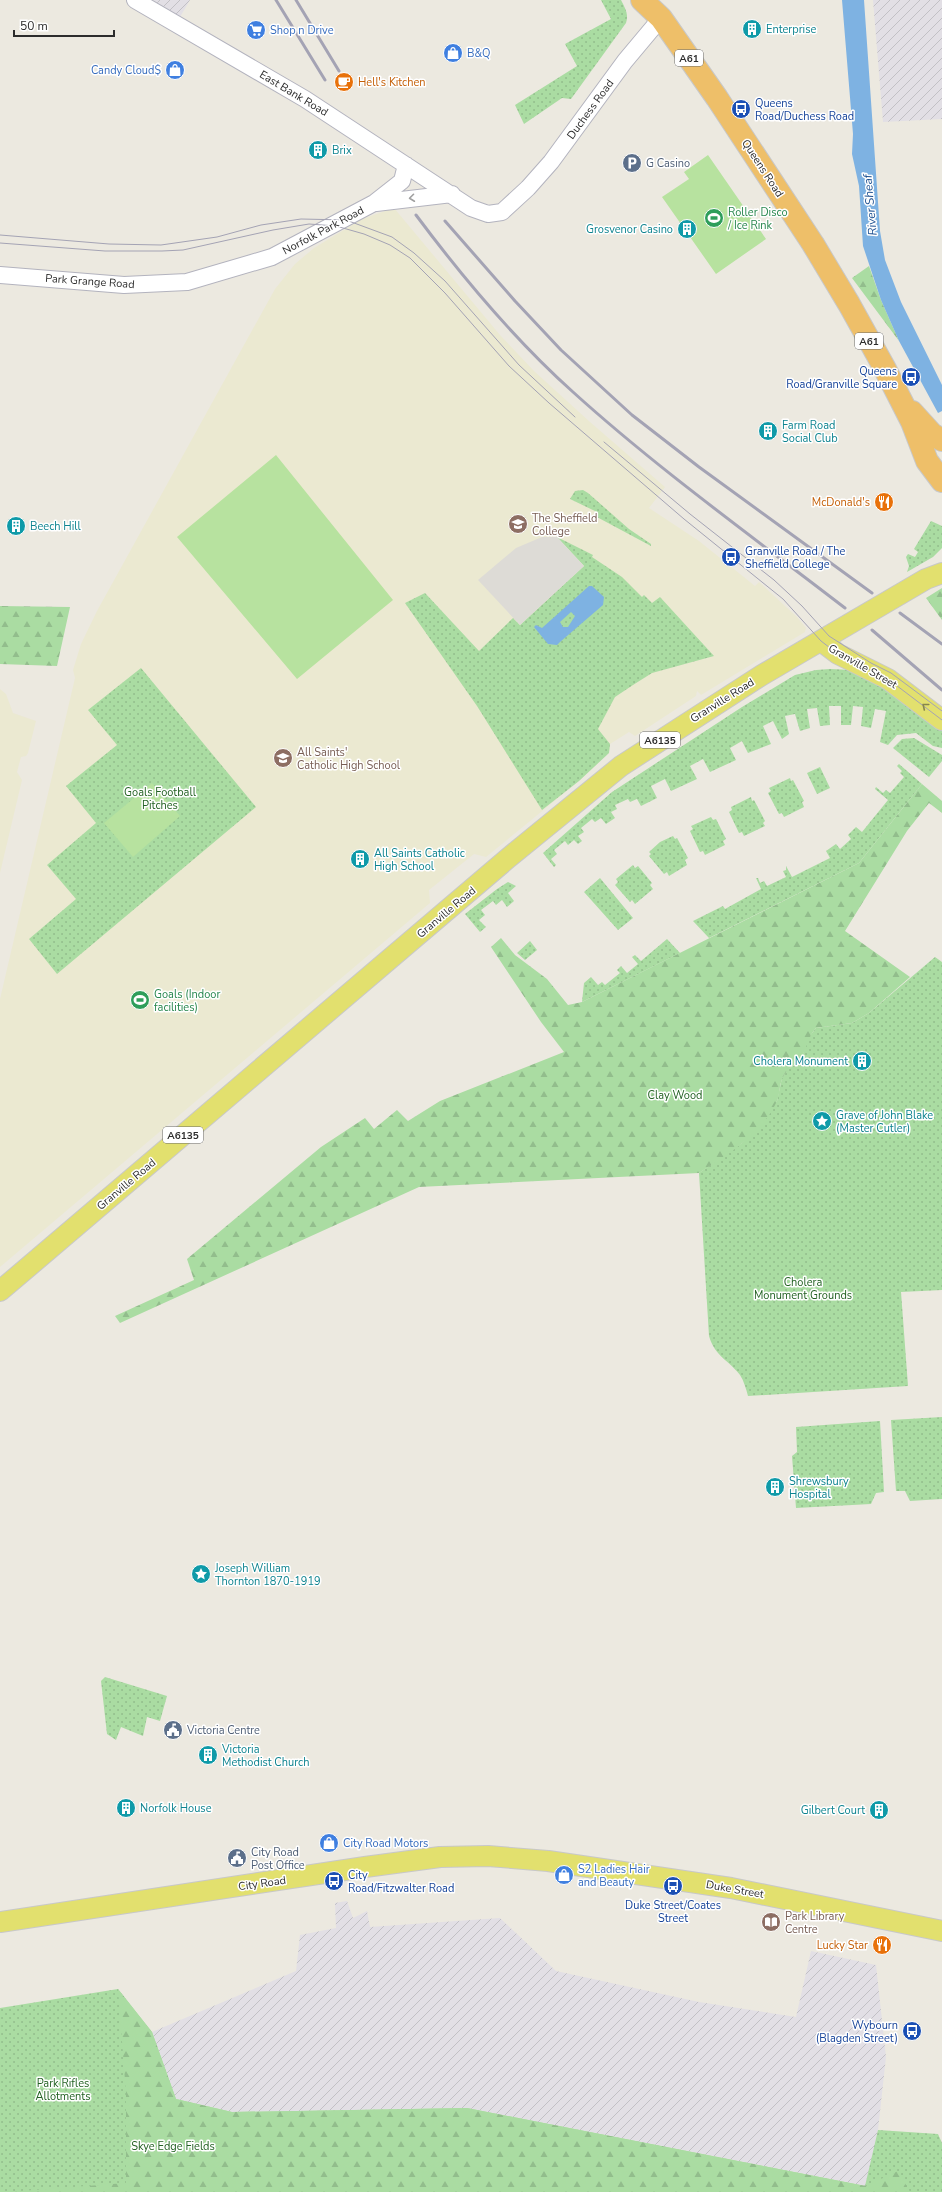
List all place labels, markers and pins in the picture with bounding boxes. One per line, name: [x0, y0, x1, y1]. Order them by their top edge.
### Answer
building icon: Enterprise: [741, 18, 763, 40]
supermarket icon: Shop n Drive: [245, 19, 267, 41]
place label: Enterprise: [766, 22, 816, 37]
place label: Shop n Drive: [270, 23, 334, 38]
shop icon: B&Q: [442, 42, 464, 64]
place label: B&Q: [467, 46, 491, 61]
shop icon: Candy Cloud$: [164, 59, 186, 81]
place label: Candy Cloud$: [91, 63, 161, 78]
cafe icon: Hell's Kitchen: [333, 71, 355, 93]
place label: Hell's Kitchen: [358, 75, 426, 90]
place label: Queens Road/Duchess Road: [755, 96, 854, 124]
bus stop icon: Queens Road/Duchess Road: [730, 98, 752, 120]
building icon: Brix: [307, 139, 329, 161]
place label: Brix: [332, 143, 352, 158]
parking icon: G Casino: [621, 152, 643, 174]
place label: G Casino: [646, 156, 690, 171]
place label: Roller Disco / Ice Rink: [727, 205, 788, 233]
sports icon: Roller Disco / Ice Rink: [703, 207, 725, 229]
building icon: Grosvenor Casino: [676, 218, 698, 240]
place label: Grosvenor Casino: [586, 222, 673, 237]
place label: Queens Road/Granville Square: [786, 364, 897, 392]
bus stop icon: Queens Road/Granville Square: [900, 366, 922, 388]
place label: Farm Road Social Club: [782, 418, 838, 446]
building icon: Farm Road Social Club: [757, 420, 779, 442]
restaurant icon: McDonald's: [873, 491, 895, 513]
place label: McDonald's: [812, 495, 870, 510]
place label: The Sheffield College: [532, 511, 598, 539]
school or university icon: The Sheffield College: [507, 513, 529, 535]
building icon: Beech Hill: [5, 515, 27, 537]
place label: Beech Hill: [30, 519, 81, 534]
place label: Granville Road / The Sheffield College: [745, 544, 845, 572]
bus stop icon: Granville Road / The Sheffield College: [720, 546, 742, 568]
place label: All Saints' Catholic High School: [297, 745, 401, 773]
school or university icon: All Saints' Catholic High School: [272, 747, 294, 769]
place label: All Saints Catholic High School: [374, 846, 465, 874]
building icon: All Saints Catholic High School: [349, 848, 371, 870]
place label: Goals (Indoor facilities): [154, 987, 220, 1015]
sports icon: Goals (Indoor facilities): [129, 989, 151, 1011]
building icon: Cholera Monument: [851, 1050, 873, 1072]
place label: Cholera Monument: [753, 1054, 848, 1069]
place label: Grave of John Blake (Master Cutler): [836, 1108, 933, 1136]
place icon: Grave of John Blake (Master Cutler): [811, 1110, 833, 1132]
place label: Shrewsbury Hospital: [789, 1474, 849, 1502]
building icon: Shrewsbury Hospital: [764, 1476, 786, 1498]
place label: Joseph William Thornton 1870-1919: [214, 1561, 321, 1589]
place icon: Joseph William Thornton 1870-1919: [190, 1563, 212, 1585]
public building icon: Victoria Centre: [162, 1719, 184, 1741]
place label: Victoria Centre: [186, 1723, 260, 1738]
place label: Victoria Methodist Church: [221, 1742, 309, 1770]
building icon: Victoria Methodist Church: [197, 1744, 219, 1766]
building icon: Norfolk House: [115, 1797, 137, 1819]
building icon: Gilbert Court: [868, 1799, 890, 1821]
place label: Norfolk House: [140, 1801, 212, 1816]
place label: Gilbert Court: [801, 1803, 865, 1818]
shop icon: City Road Motors: [318, 1832, 340, 1854]
place label: City Road Motors: [343, 1836, 428, 1851]
place label: City Road Post Office: [251, 1845, 305, 1873]
public building icon: City Road Post Office: [226, 1847, 248, 1869]
place label: S2 Ladies Hair and Beauty: [578, 1862, 650, 1890]
shop icon: S2 Ladies Hair and Beauty: [553, 1864, 575, 1886]
place label: City Road/Fitzwalter Road: [348, 1868, 454, 1896]
bus stop icon: City Road/Fitzwalter Road: [323, 1870, 345, 1892]
bus stop icon: Duke Street/Coates Street: [662, 1875, 684, 1897]
place label: Duke Street/Coates Street: [625, 1898, 721, 1926]
place label: Park Library Centre: [785, 1909, 845, 1937]
library icon: Park Library Centre: [760, 1911, 782, 1933]
restaurant icon: Lucky Star: [871, 1934, 893, 1956]
place label: Lucky Star: [817, 1938, 868, 1953]
place label: Wybourn (Blagden Street): [816, 2018, 898, 2046]
bus stop icon: Wybourn (Blagden Street): [901, 2020, 923, 2042]

